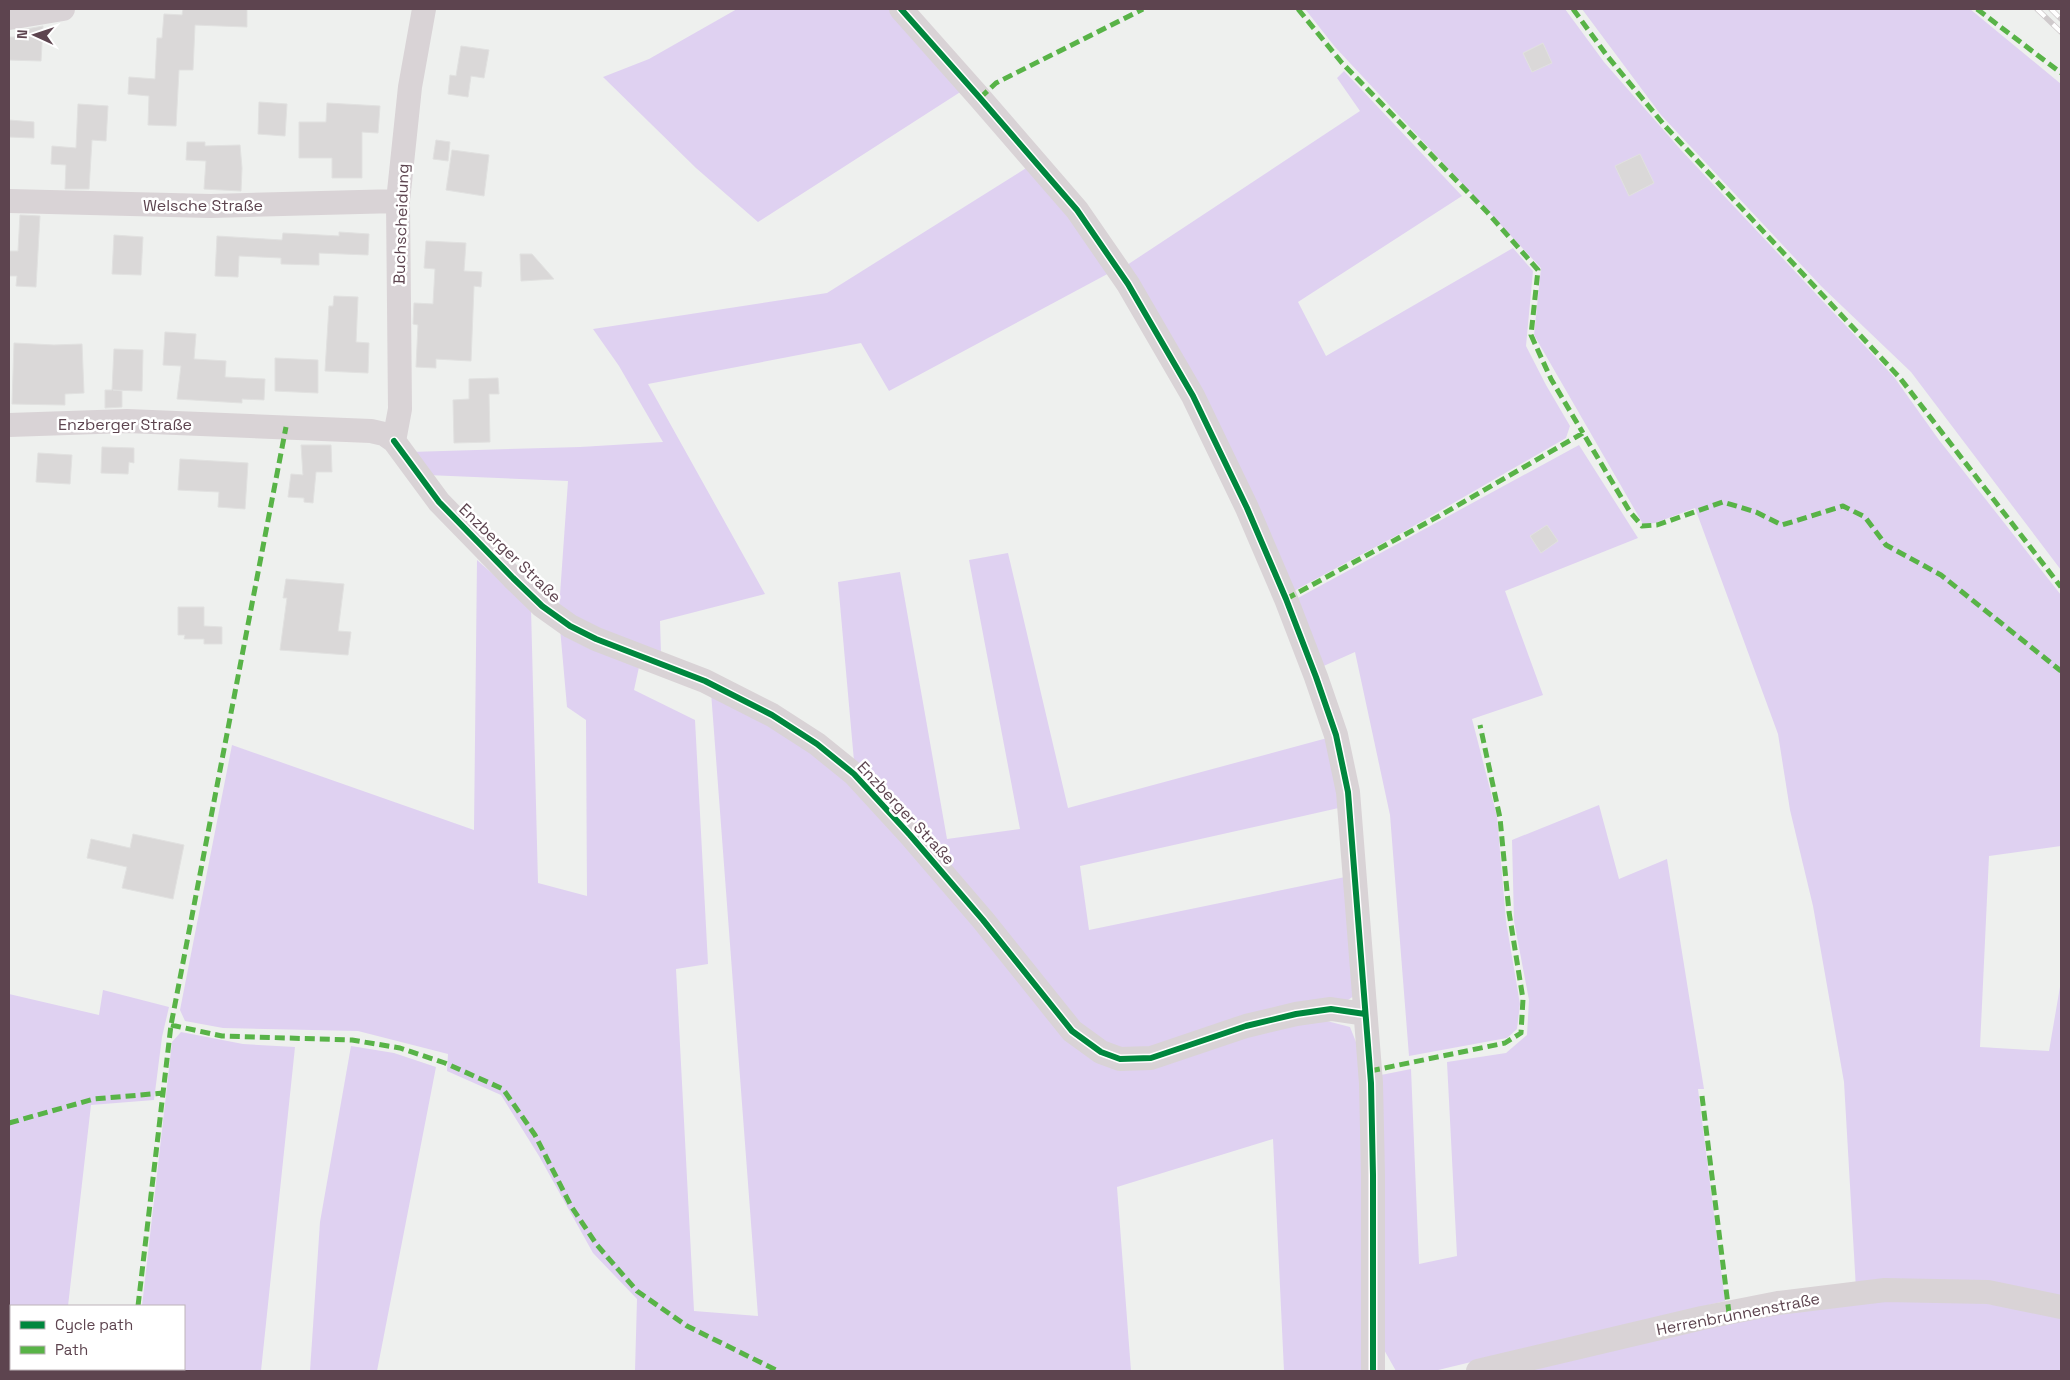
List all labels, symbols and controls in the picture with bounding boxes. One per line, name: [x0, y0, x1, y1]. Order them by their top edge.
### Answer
north arrow: [10, 10, 60, 60]
text: N: [13, 29, 31, 39]
street label: Buchscheidung: [388, 163, 414, 285]
street label: Welsche Straße: [143, 195, 263, 216]
street label: Enzberger Straße: [58, 414, 192, 435]
street label: Enzberger Straße: [454, 499, 566, 607]
street label: Enzberger Straße: [853, 757, 959, 869]
street label: Herrenbrunnenstraße: [1654, 1288, 1822, 1340]
legend: [10, 1305, 185, 1370]
text: Cycle path: [55, 1315, 133, 1334]
text: Path: [55, 1340, 88, 1359]

